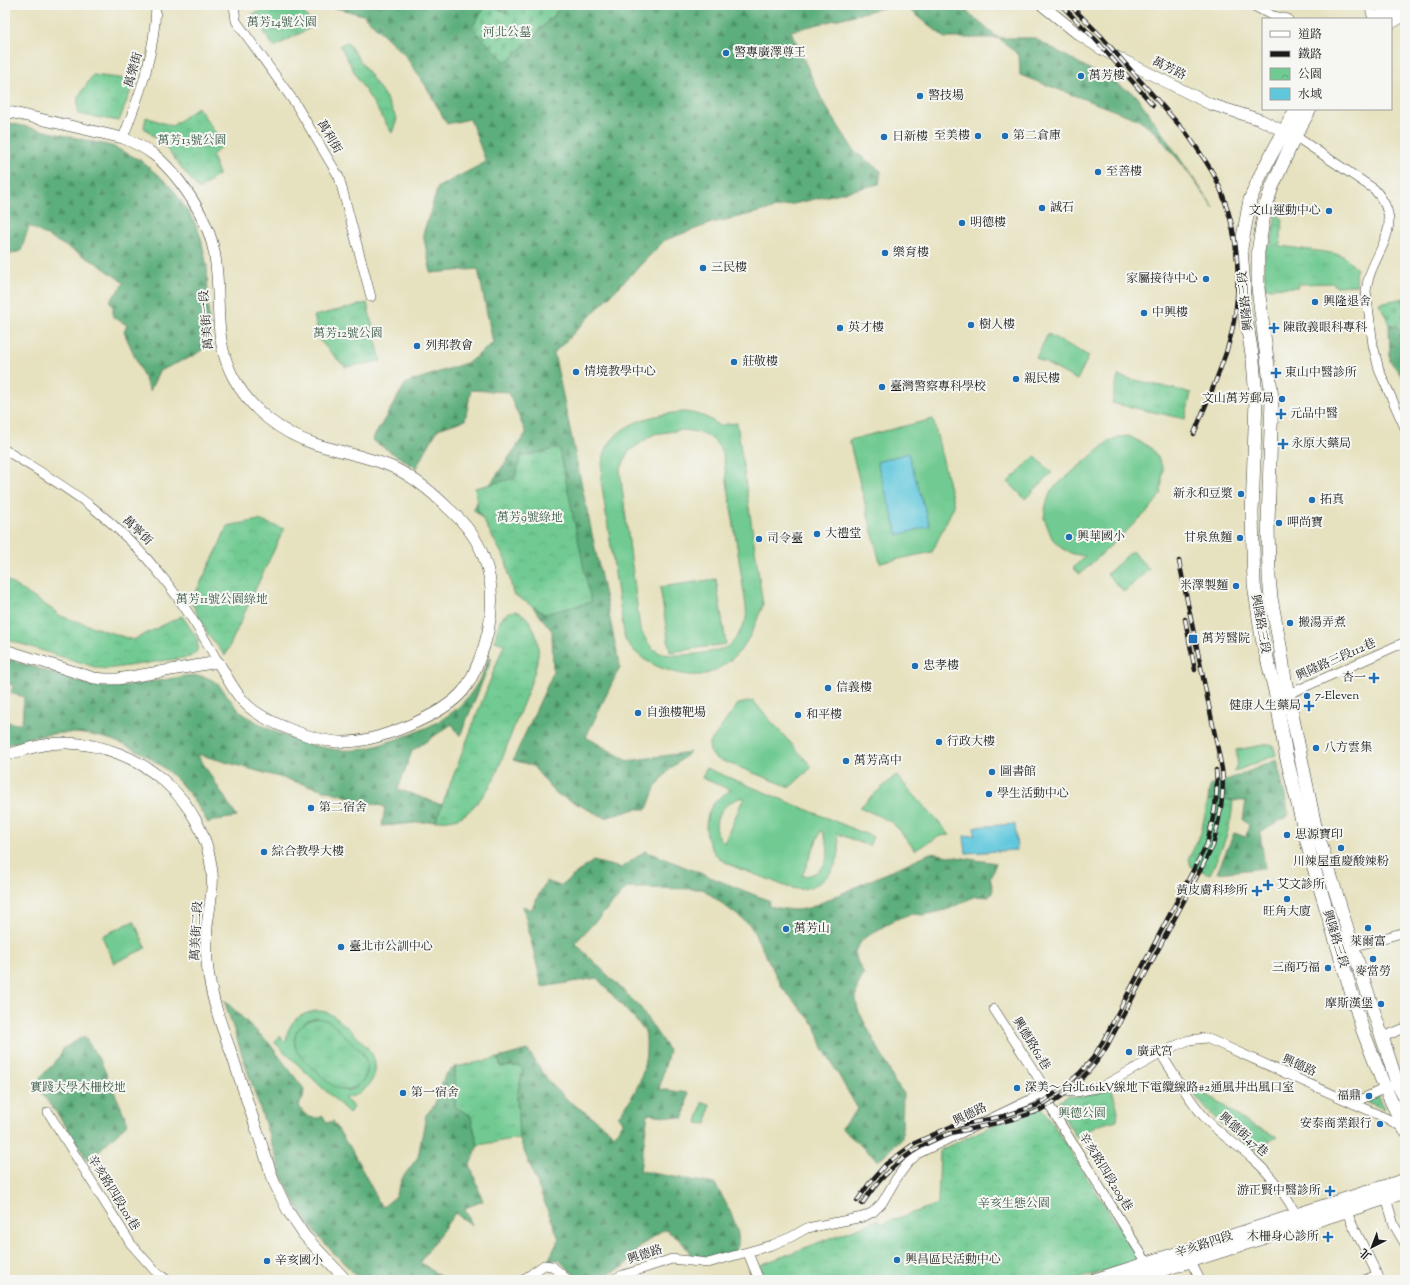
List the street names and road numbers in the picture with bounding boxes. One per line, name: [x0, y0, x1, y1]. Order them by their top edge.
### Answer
street label: 萬樂街: [120, 49, 148, 90]
street label: 萬芳路: [1149, 53, 1189, 85]
street label: 萬利街: [312, 117, 346, 158]
street label: 興隆路三段: [1234, 270, 1258, 332]
street label: 萬美街一段: [195, 289, 219, 351]
street label: 萬寧街: [118, 512, 157, 551]
street label: 興隆路三段: [1246, 593, 1274, 655]
street label: 興隆路三段112巷: [1293, 634, 1379, 686]
street label: 萬美街二段: [186, 901, 208, 961]
street label: 興隆路三段: [1318, 908, 1352, 970]
street label: 興德路62巷: [1008, 1014, 1054, 1074]
street label: 興德路: [1279, 1050, 1319, 1082]
street label: 興德路: [950, 1099, 990, 1131]
street label: 興德街47巷: [1214, 1109, 1272, 1161]
street label: 辛亥路四段209巷: [1074, 1129, 1136, 1215]
street label: 辛亥路四段101巷: [83, 1152, 143, 1234]
street label: 辛亥路四段: [1173, 1227, 1235, 1263]
street label: 興德路: [625, 1241, 665, 1269]

